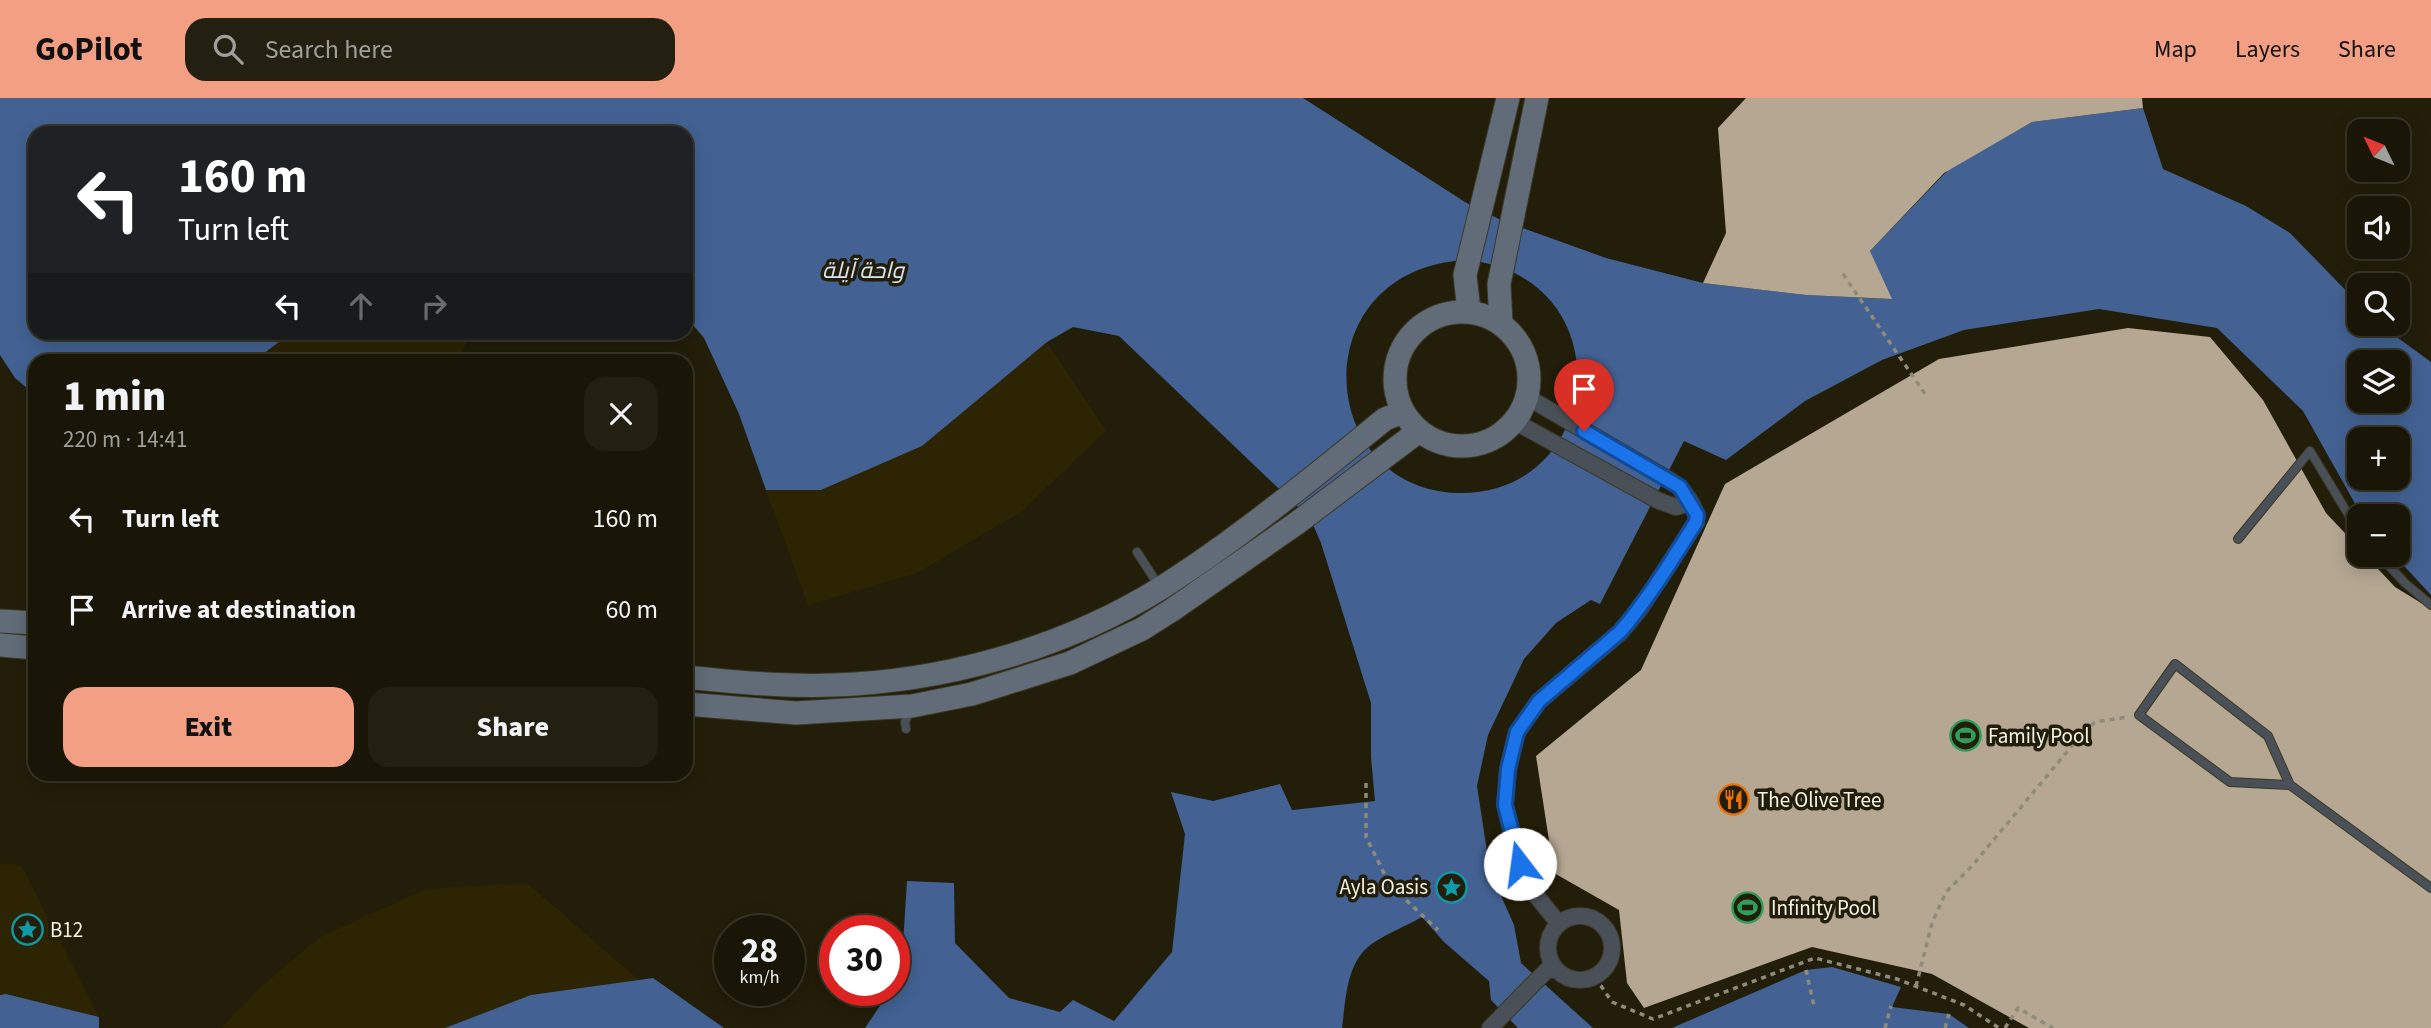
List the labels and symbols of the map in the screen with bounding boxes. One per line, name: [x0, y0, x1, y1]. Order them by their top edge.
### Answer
north arrow: [2347, 119, 2410, 182]
water label: واحة آيلة: [822, 254, 905, 287]
pin: [1554, 359, 1614, 431]
sports icon: Family Pool: [1948, 719, 1982, 753]
place label: Family Pool: [1988, 721, 2090, 751]
restaurant icon: The Olive Tree: [1717, 783, 1751, 817]
place label: The Olive Tree: [1757, 785, 1881, 815]
position arrow: [1483, 827, 1557, 901]
place icon: Ayla Oasis: [1434, 870, 1468, 904]
place label: Ayla Oasis: [1340, 872, 1428, 902]
sports icon: Infinity Pool: [1731, 891, 1765, 925]
place label: Infinity Pool: [1771, 893, 1877, 923]
place icon: B12: [10, 913, 44, 947]
place label: B12: [50, 915, 83, 945]
speed limit sign: 30: [819, 915, 910, 1006]

